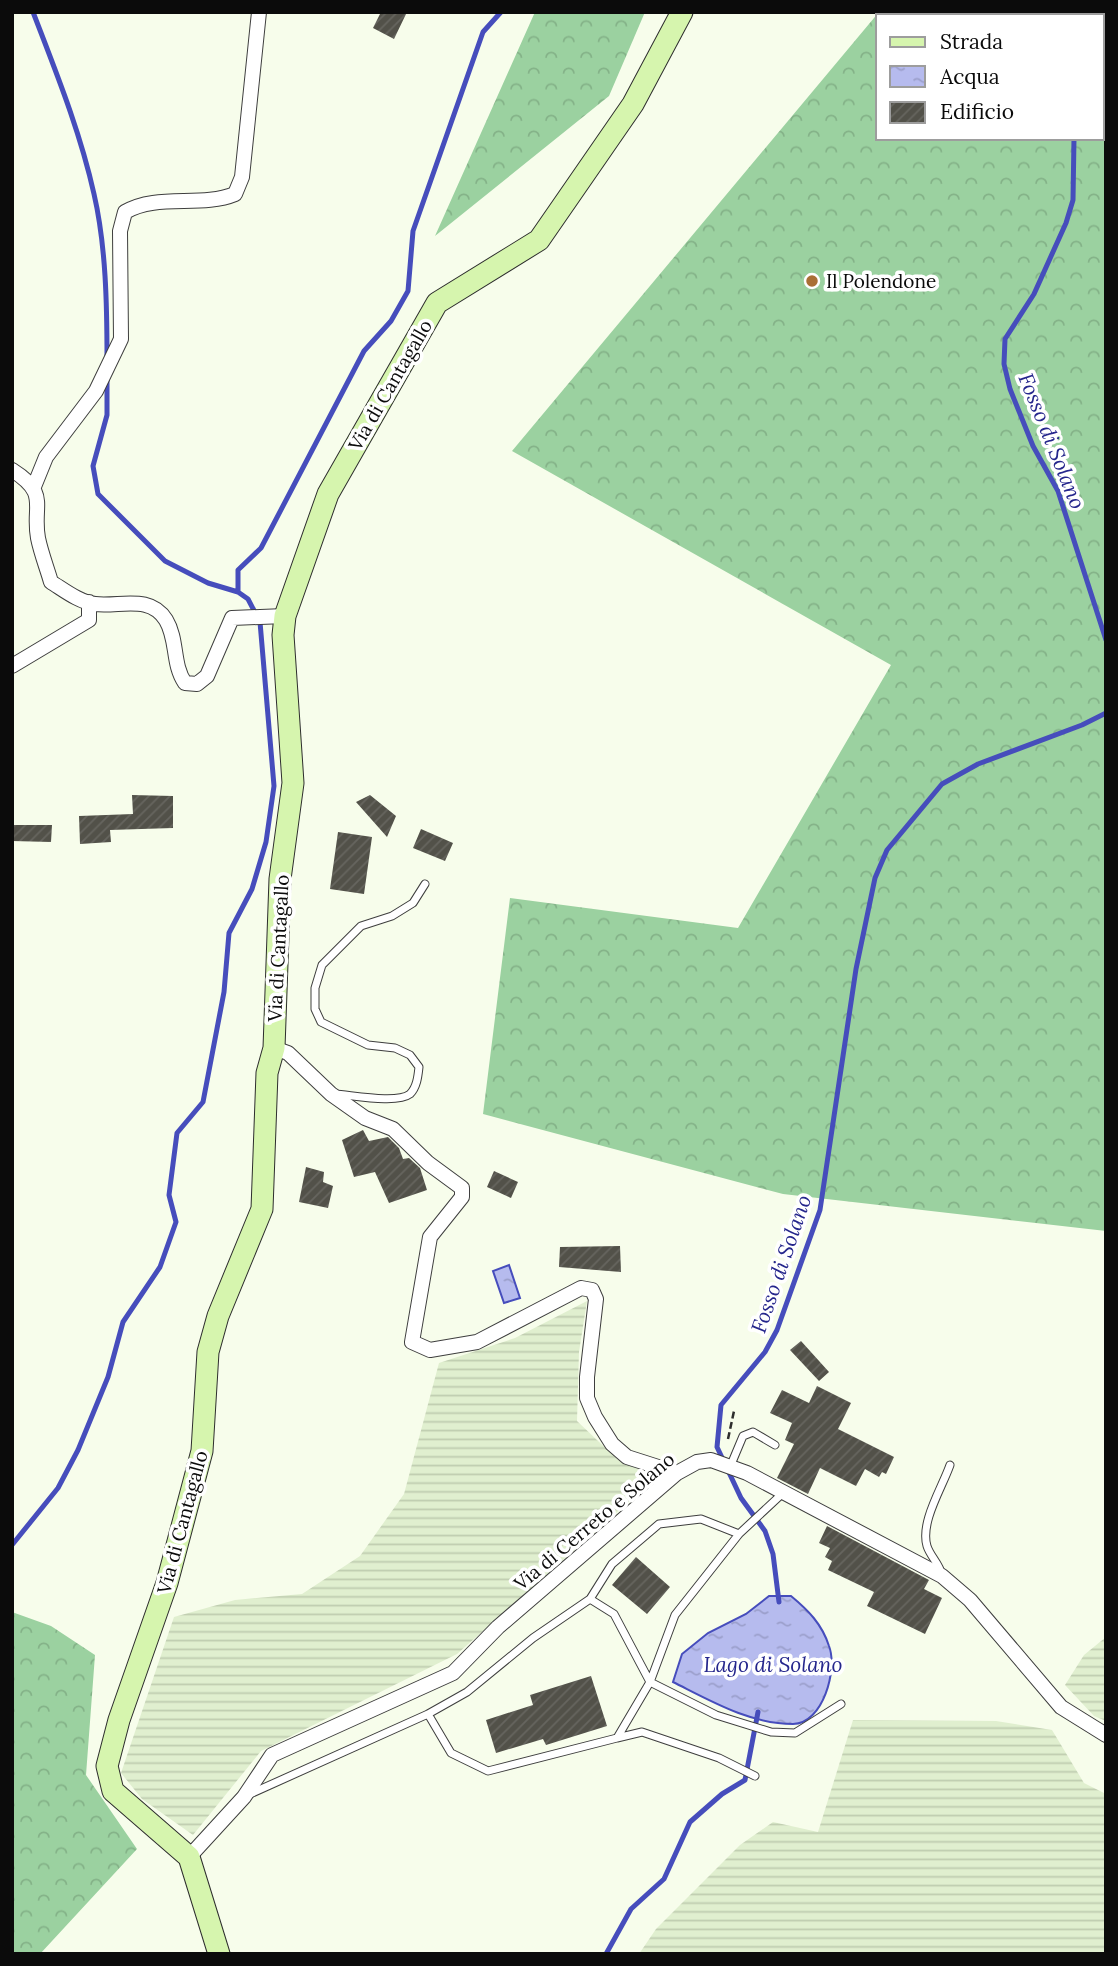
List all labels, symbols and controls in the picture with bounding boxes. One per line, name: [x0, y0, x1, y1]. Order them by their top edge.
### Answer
legend: [876, 14, 1104, 140]
text: Strada: [940, 28, 1003, 55]
text: Acqua: [939, 63, 1000, 90]
text: Edificio: [940, 98, 1014, 125]
place label: Il Polendone: [826, 269, 936, 293]
marker: Il Polendone: [804, 273, 820, 289]
street label: Via di Cantagallo: [342, 315, 437, 456]
water label: Fosso di Solano: [1012, 369, 1092, 513]
street label: Via di Cantagallo: [262, 874, 294, 1023]
water label: Fosso di Solano: [745, 1191, 817, 1337]
street label: Via di Cerreto e Solano: [508, 1447, 679, 1596]
street label: Via di Cantagallo: [151, 1448, 213, 1597]
water label: Lago di Solano: [703, 1651, 843, 1678]

